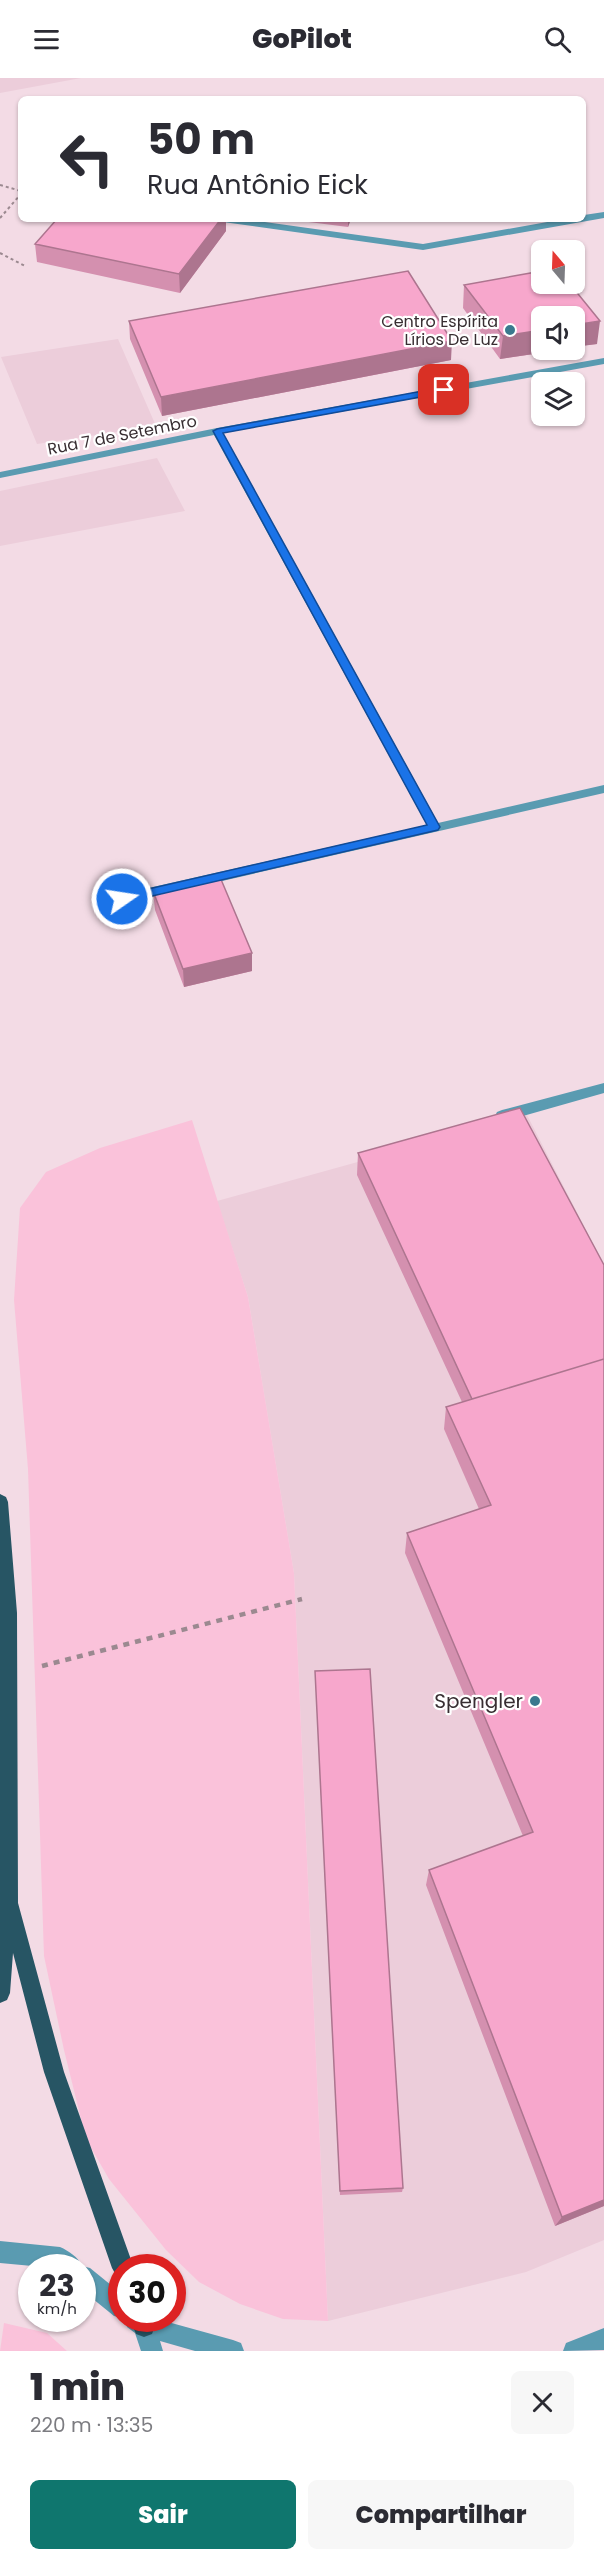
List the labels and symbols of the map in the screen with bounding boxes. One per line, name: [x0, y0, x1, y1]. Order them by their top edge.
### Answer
north arrow: [531, 240, 585, 294]
place label: Centro Espírita Lírios De Luz: [381, 310, 498, 351]
marker: Centro Espírita Lírios De Luz: [503, 323, 517, 337]
pin: [418, 364, 469, 415]
street label: Rua 7 de Setembro: [45, 409, 199, 461]
position arrow: [90, 867, 154, 931]
place label: Spengler: [434, 1687, 523, 1715]
marker: Spengler: [528, 1694, 542, 1708]
speed limit sign: 30: [108, 2254, 186, 2332]

